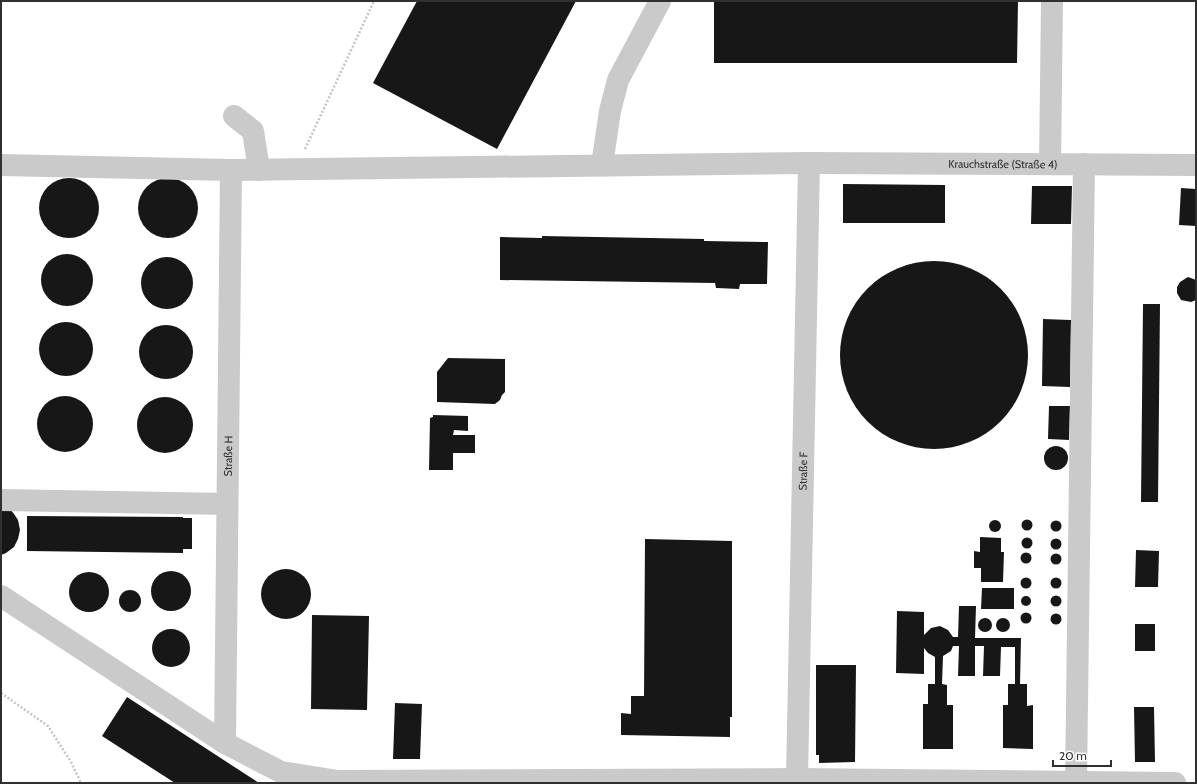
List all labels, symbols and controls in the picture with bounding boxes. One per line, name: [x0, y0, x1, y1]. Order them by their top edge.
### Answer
street label: Krauchstraße (Straße 4): [948, 157, 1057, 171]
street label: Straße H: [221, 435, 235, 477]
street label: Straße F: [796, 451, 810, 491]
scale bar: [1053, 742, 1111, 768]
text: 20 m: [1059, 748, 1087, 763]

